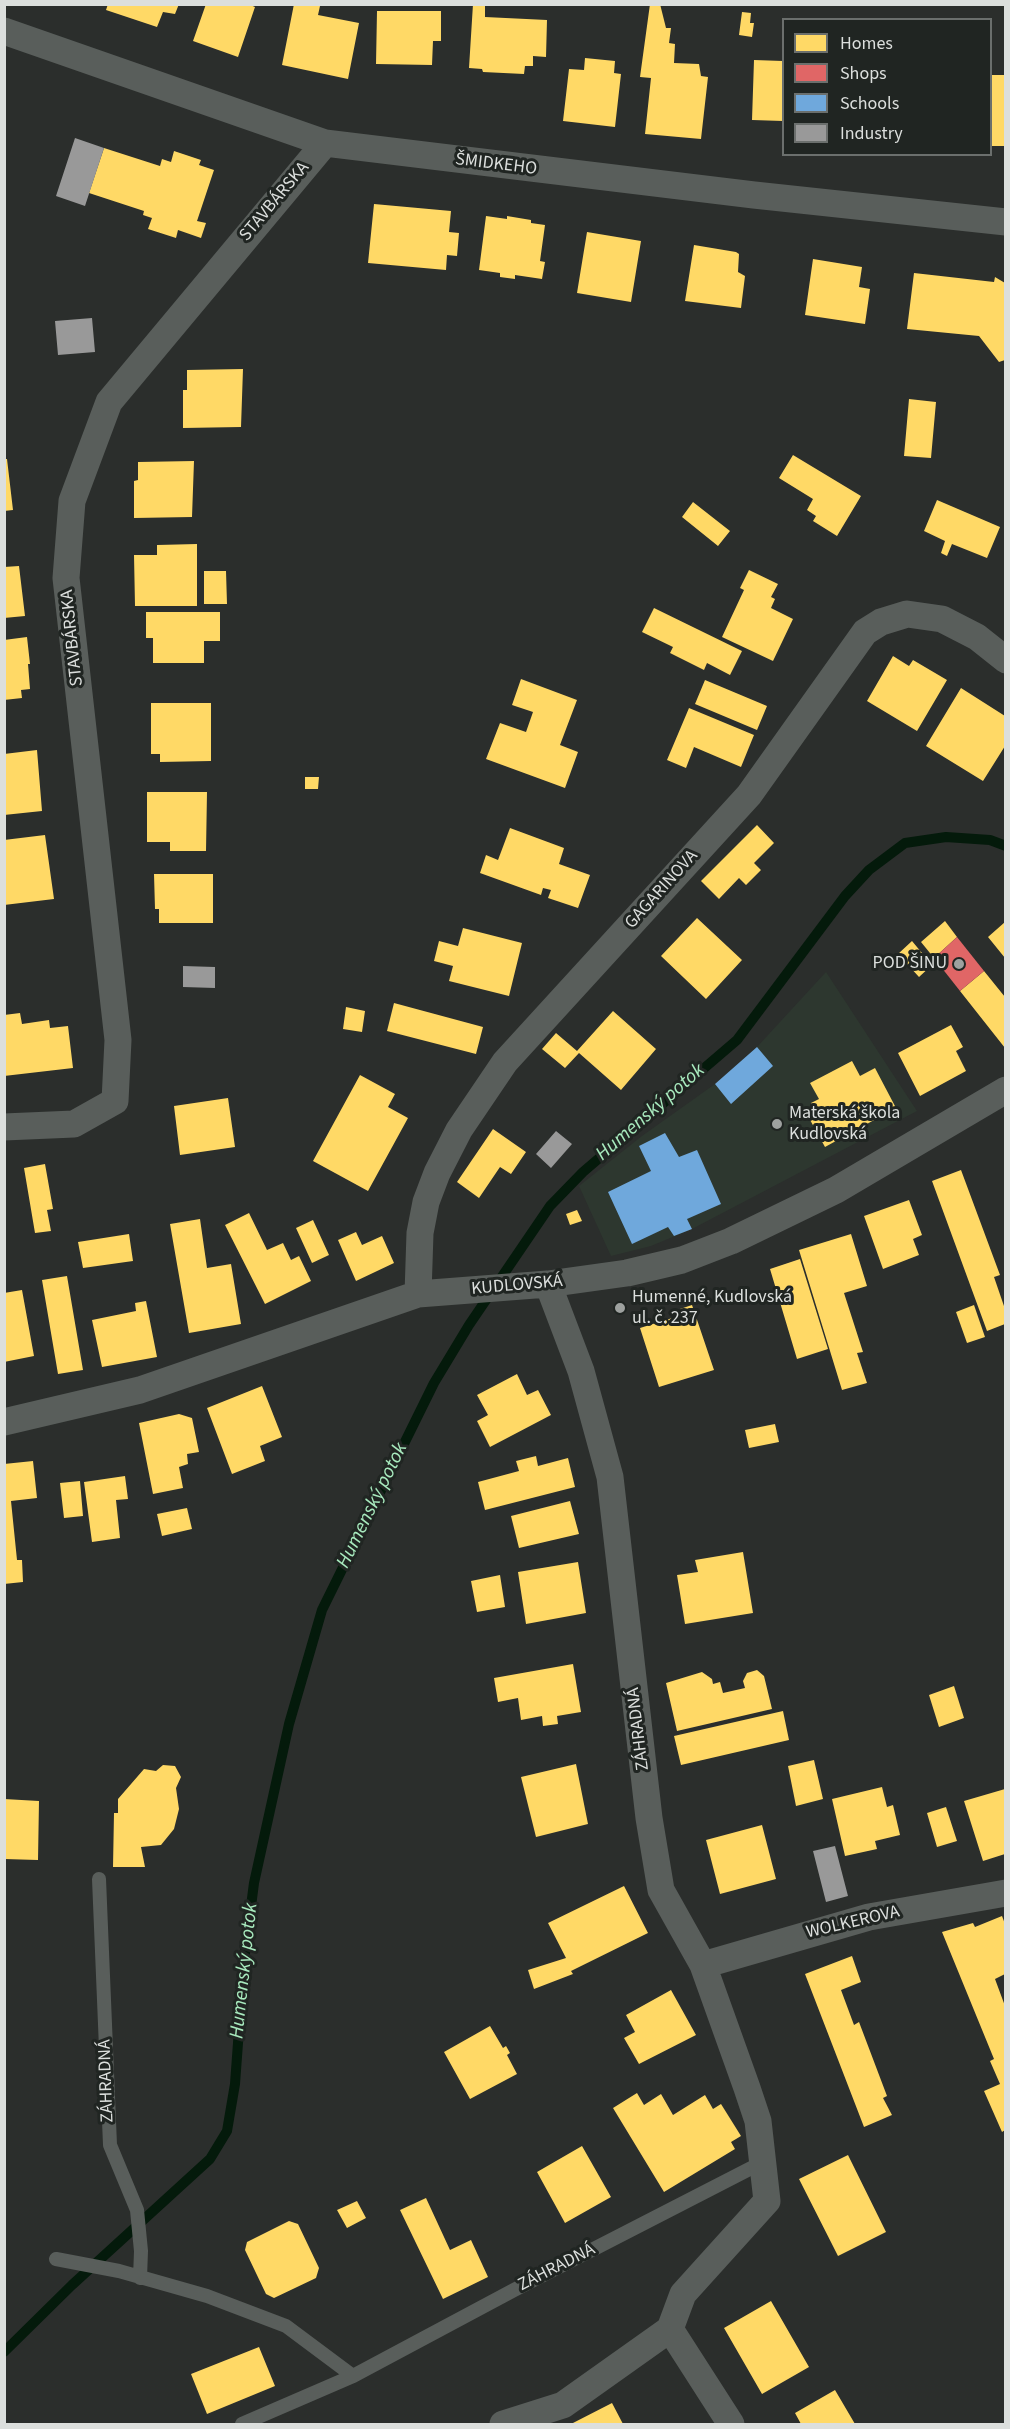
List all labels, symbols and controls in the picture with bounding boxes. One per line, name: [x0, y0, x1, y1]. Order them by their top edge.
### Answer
legend: [782, 18, 992, 156]
text: Homes: [840, 31, 893, 56]
text: Shops: [840, 61, 887, 86]
text: Schools: [840, 91, 899, 116]
text: Industry: [840, 121, 903, 146]
street label: ŠMIDKEHO: [454, 149, 538, 181]
street label: STAVBÁRSKA: [236, 158, 314, 246]
street label: STAVBÁRSKA: [57, 589, 89, 687]
street label: GAGARINOVA: [621, 846, 703, 934]
place label: POD ŠINU: [873, 953, 947, 975]
marker: POD ŠINU: [952, 957, 966, 971]
water label: Humenský potok: [592, 1059, 710, 1167]
place label: Materská škola Kudlovská: [789, 1103, 900, 1146]
marker: Materská škola Kudlovská: [770, 1117, 784, 1131]
street label: KUDLOVSKÁ: [470, 1271, 564, 1301]
place label: Humenné, Kudlovská ul. č. 237: [632, 1287, 792, 1330]
marker: Humenné, Kudlovská ul. č. 237: [613, 1301, 627, 1315]
water label: Humenský potok: [332, 1439, 414, 1573]
street label: ZÁHRADNÁ: [623, 1686, 655, 1772]
water label: Humenský potok: [226, 1902, 264, 2040]
street label: WOLKEROVA: [804, 1902, 902, 1944]
street label: ZÁHRADNÁ: [95, 2039, 119, 2123]
street label: ZÁHRADNÁ: [515, 2239, 599, 2297]

